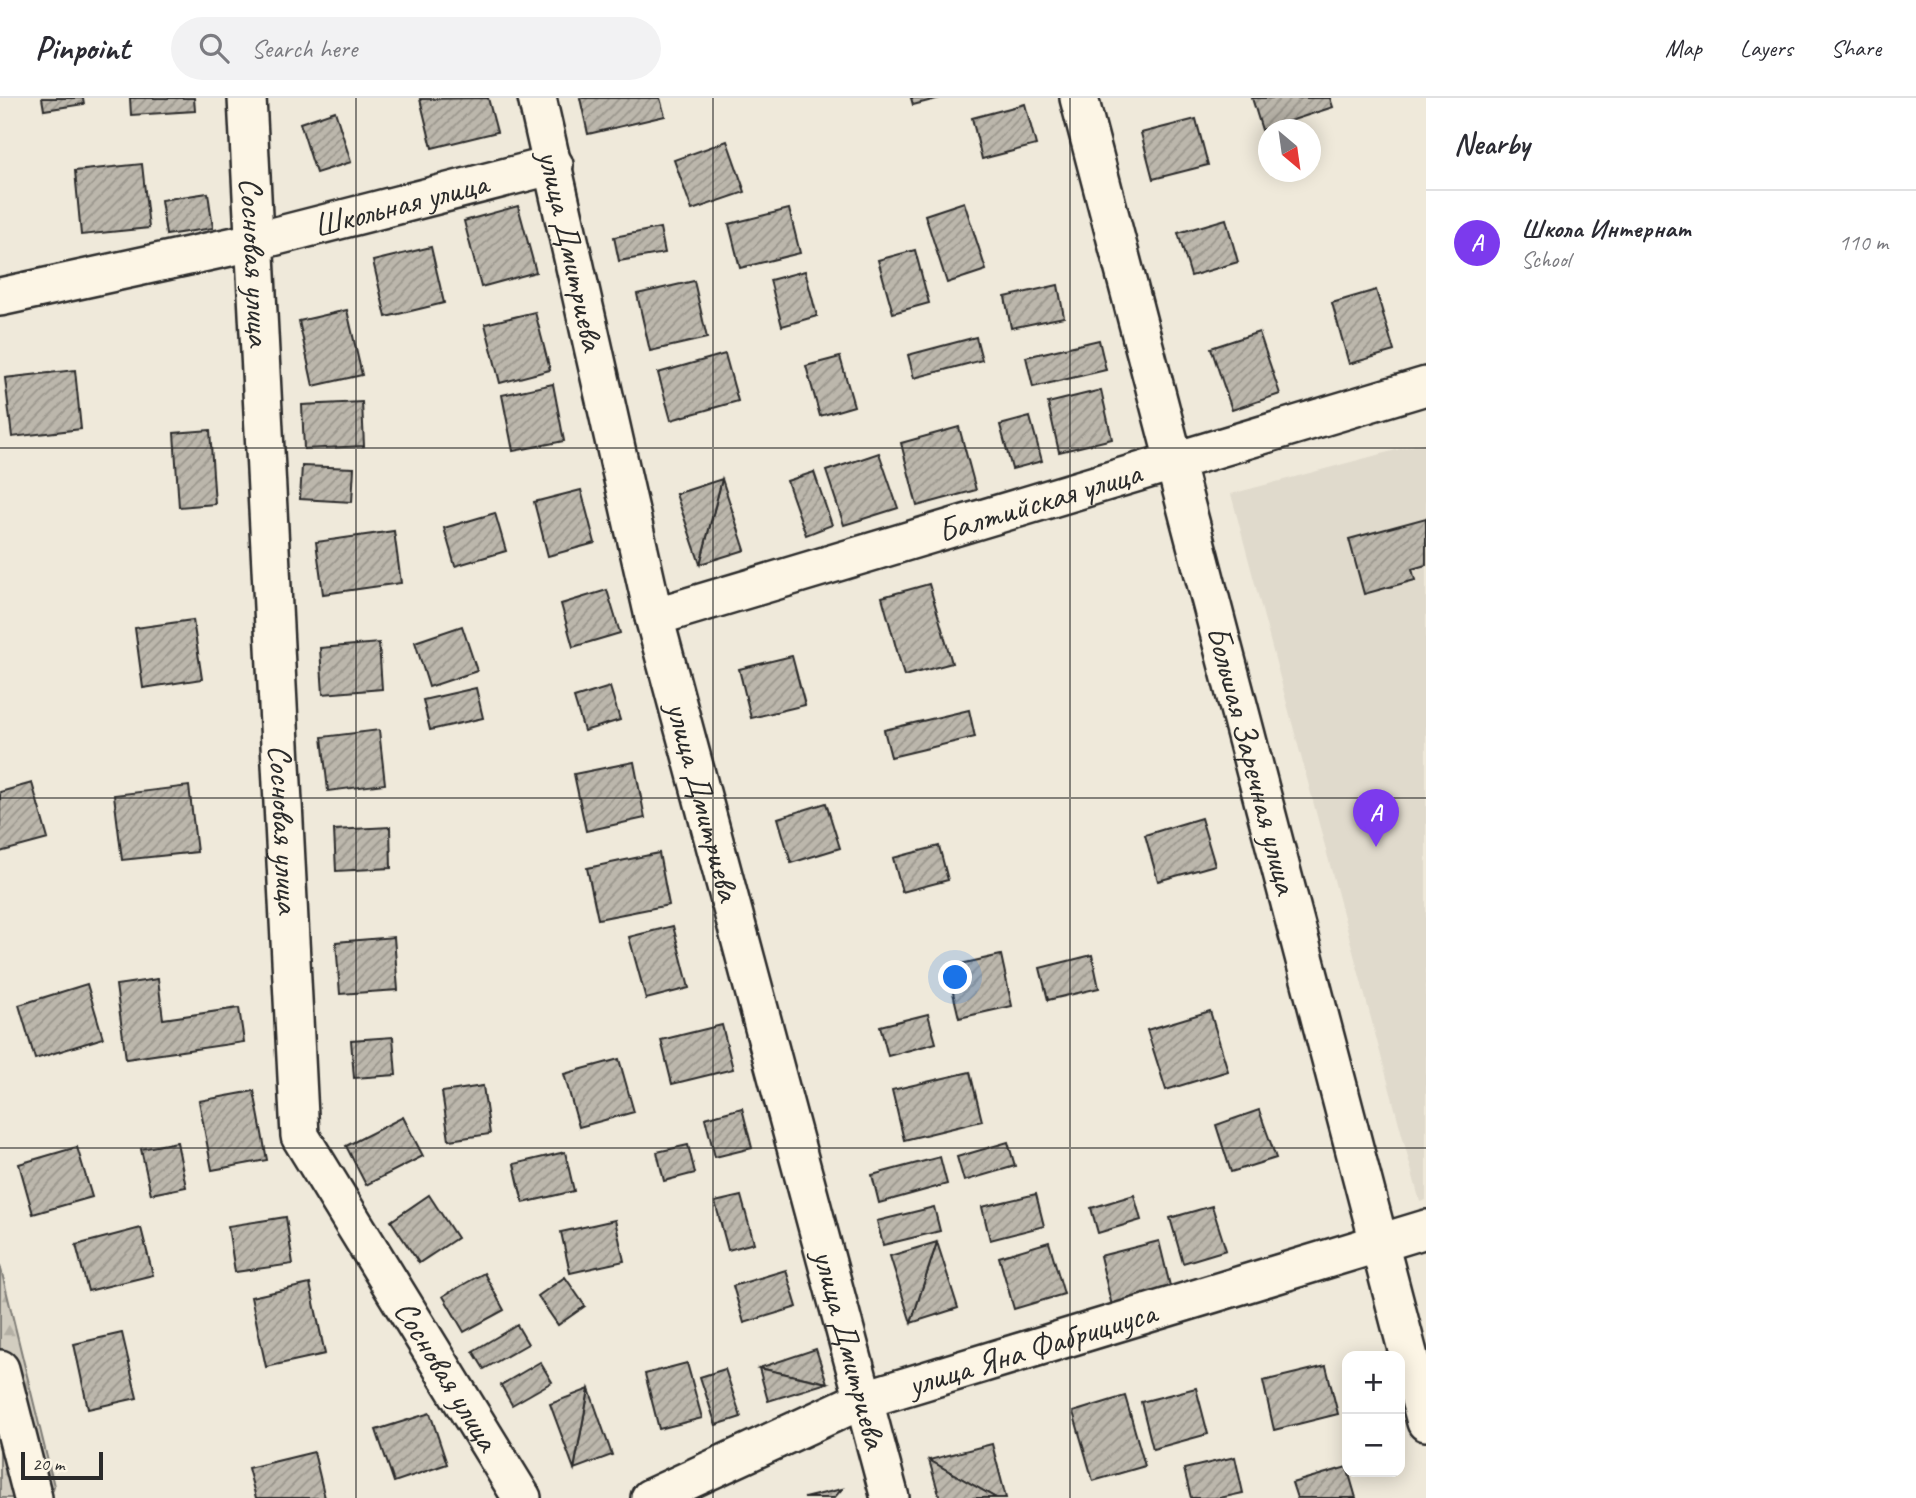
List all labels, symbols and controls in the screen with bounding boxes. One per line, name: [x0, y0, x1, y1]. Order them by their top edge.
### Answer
search box: [171, 17, 661, 80]
text: Pinpoint: [35, 27, 129, 69]
icon: search: [195, 29, 233, 67]
text: Search here: [251, 32, 357, 65]
text: Map: [1665, 33, 1702, 63]
text: Layers: [1740, 33, 1793, 63]
text: Share: [1831, 33, 1881, 63]
north arrow: [1258, 119, 1321, 182]
text: Nearby: [1454, 125, 1530, 163]
street label: улица Дмитриева: [528, 144, 615, 357]
street label: Школьная улица: [309, 161, 494, 247]
street label: Сосновая улица: [230, 176, 281, 350]
text: Школа Интернат: [1521, 212, 1690, 245]
text: A: [1471, 228, 1483, 257]
text: 110 m: [1839, 228, 1888, 257]
text: School: [1521, 245, 1570, 274]
street label: Балтийская улица: [932, 451, 1147, 552]
street label: Большая Заречная улица: [1197, 621, 1308, 901]
street label: улица Дмитриева: [656, 696, 751, 908]
street label: Сосновая улица: [259, 744, 310, 917]
pin: A: [1353, 789, 1399, 847]
your location: [938, 960, 972, 994]
street label: улица Дмитриева: [803, 1243, 897, 1456]
street label: улица Яна Фабрициуса: [901, 1290, 1163, 1406]
street label: Сосновая улица: [385, 1292, 510, 1460]
map controls: [1342, 1351, 1405, 1477]
button: +: [1342, 1351, 1405, 1414]
button: −: [1342, 1414, 1405, 1477]
scale bar: [21, 1449, 103, 1481]
text: 20 m: [32, 1452, 64, 1476]

